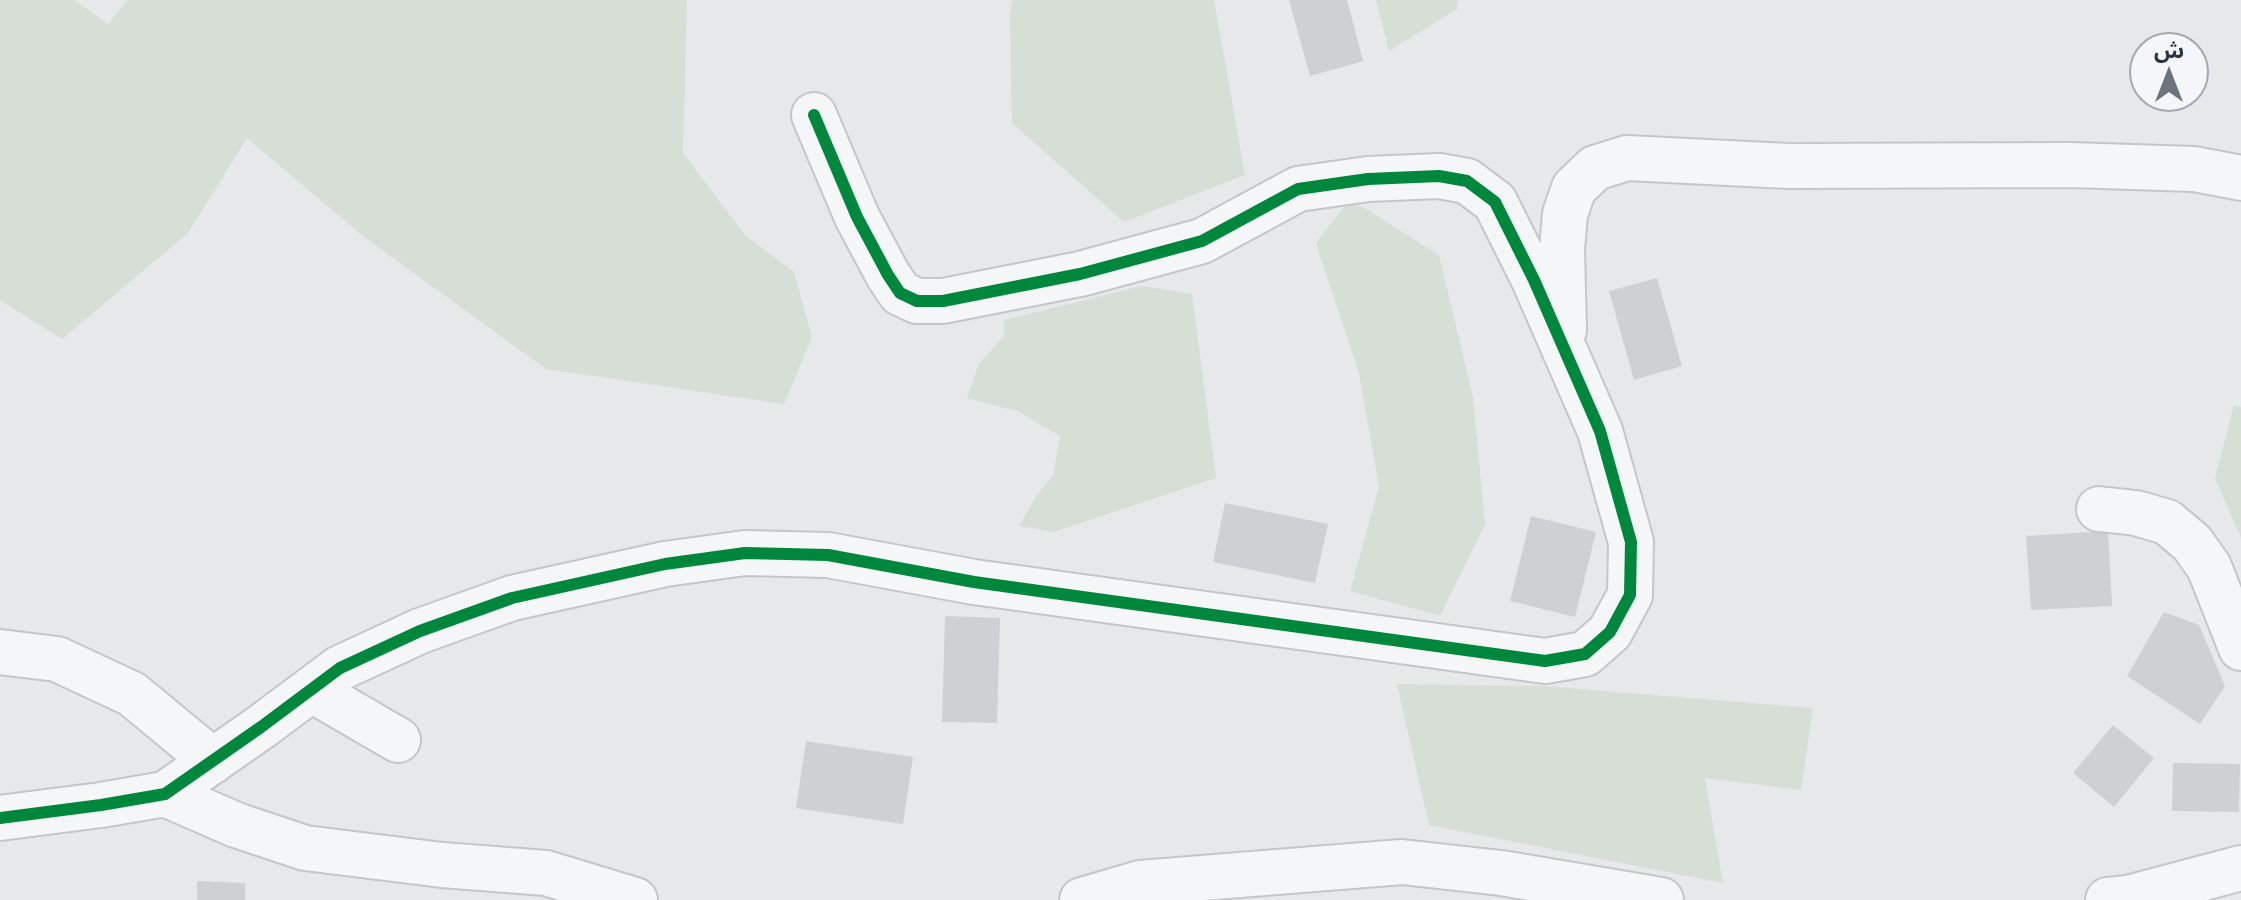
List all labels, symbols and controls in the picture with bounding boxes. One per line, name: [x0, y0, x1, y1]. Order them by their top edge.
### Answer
north arrow: [2129, 32, 2209, 112]
text: ش: [2154, 35, 2184, 65]

